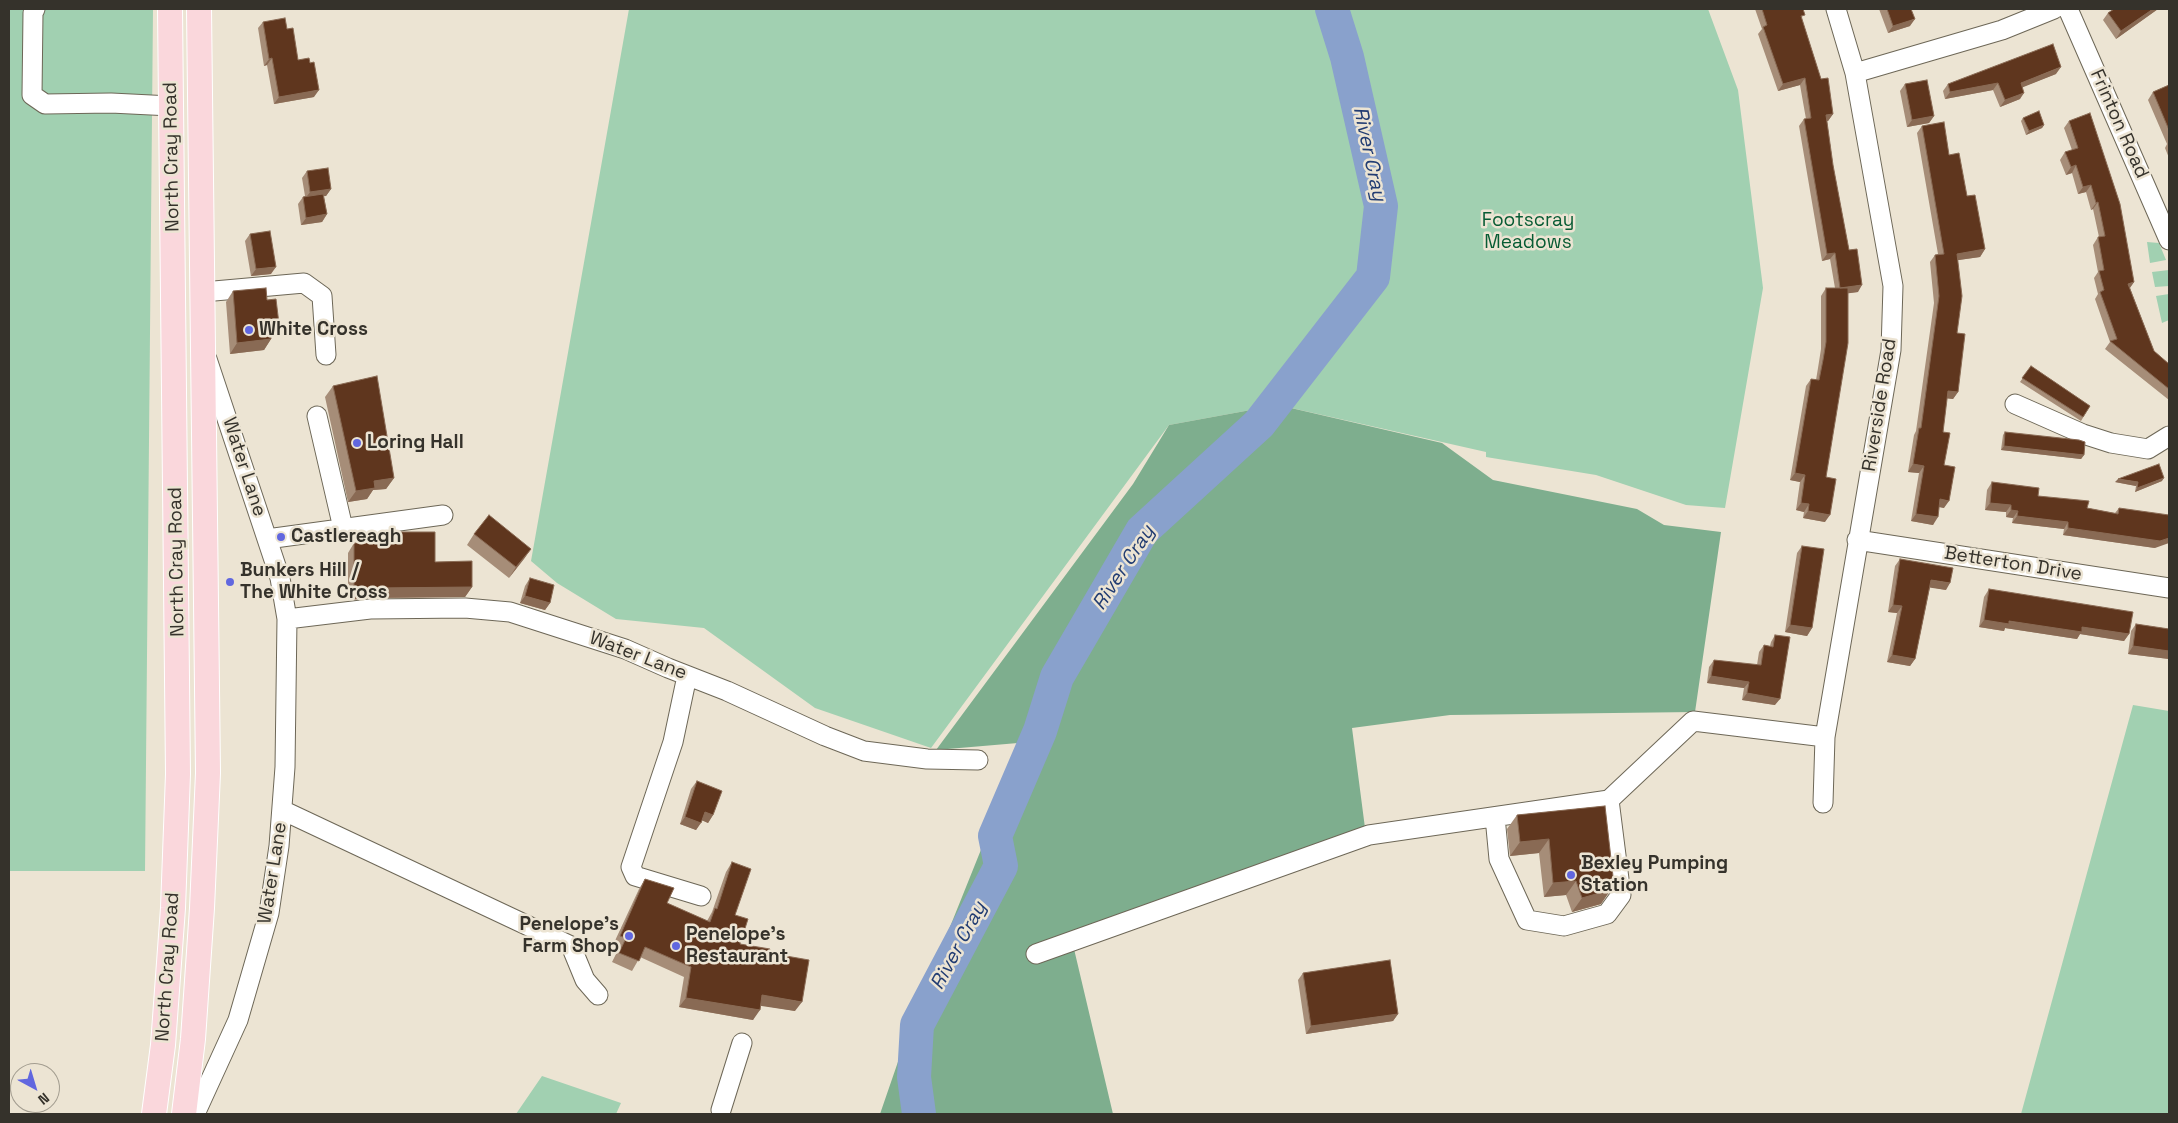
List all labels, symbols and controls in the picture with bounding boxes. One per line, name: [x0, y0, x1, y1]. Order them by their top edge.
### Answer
street label: Frinton Road: [2085, 66, 2153, 182]
street label: North Cray Road: [159, 82, 185, 232]
water label: River Cray: [1347, 105, 1391, 203]
park label: Footscray Meadows: [1482, 210, 1574, 254]
place label: White Cross: [259, 319, 368, 341]
marker: White Cross: [243, 324, 255, 336]
street label: Riverside Road: [1858, 337, 1902, 473]
street label: Water Lane: [217, 415, 271, 519]
place label: Loring Hall: [367, 432, 464, 454]
marker: Loring Hall: [351, 437, 363, 449]
street label: North Cray Road: [164, 487, 190, 637]
water label: River Cray: [1088, 521, 1160, 615]
place label: Castlereagh: [291, 526, 401, 548]
marker: Castlereagh: [275, 531, 287, 543]
street label: Betterton Drive: [1942, 542, 2084, 586]
place label: Bunkers Hill / The White Cross: [240, 560, 388, 604]
marker: Bunkers Hill / The White Cross: [224, 576, 236, 588]
street label: Water Lane: [586, 627, 690, 685]
street label: Water Lane: [254, 821, 292, 925]
place label: Bexley Pumping Station: [1581, 853, 1728, 897]
marker: Bexley Pumping Station: [1565, 869, 1577, 881]
street label: North Cray Road: [151, 892, 185, 1042]
water label: River Cray: [926, 898, 992, 994]
place label: Penelope's Farm Shop: [519, 914, 619, 958]
place label: Penelope's Restaurant: [686, 924, 788, 968]
marker: Penelope's Farm Shop: [623, 930, 635, 942]
marker: Penelope's Restaurant: [670, 940, 682, 952]
north arrow: [10, 1063, 60, 1113]
text: N: [35, 1089, 53, 1109]

